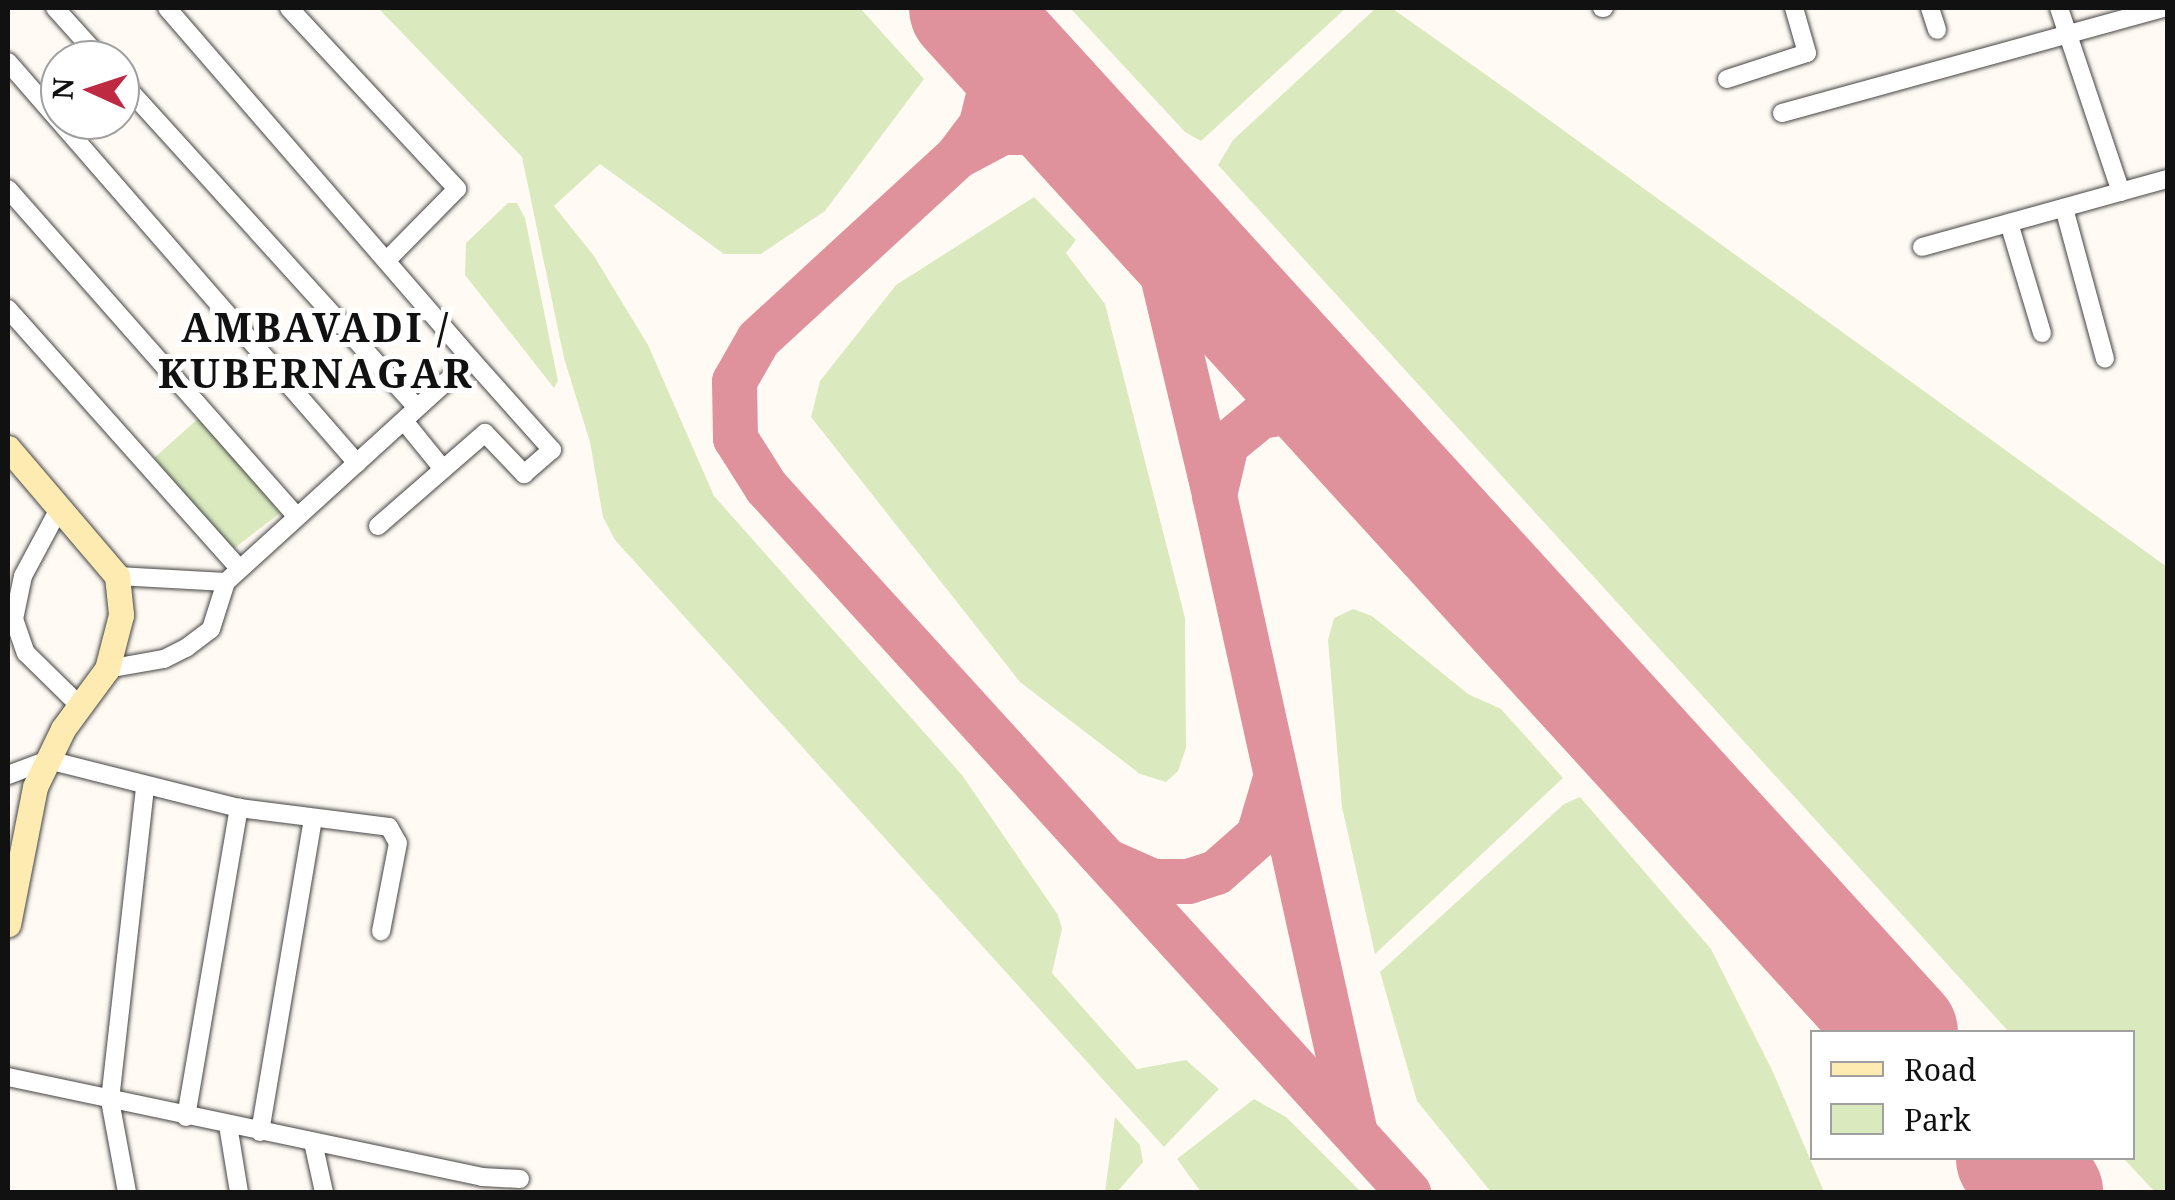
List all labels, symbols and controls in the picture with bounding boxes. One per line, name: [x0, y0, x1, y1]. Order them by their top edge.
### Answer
north arrow: [40, 40, 140, 140]
text: N: [42, 77, 82, 101]
district label: AMBAVADI / KUBERNAGAR: [158, 303, 474, 397]
legend: [1810, 1030, 2135, 1160]
text: Road: [1904, 1049, 1976, 1090]
text: Park: [1904, 1099, 1971, 1140]

